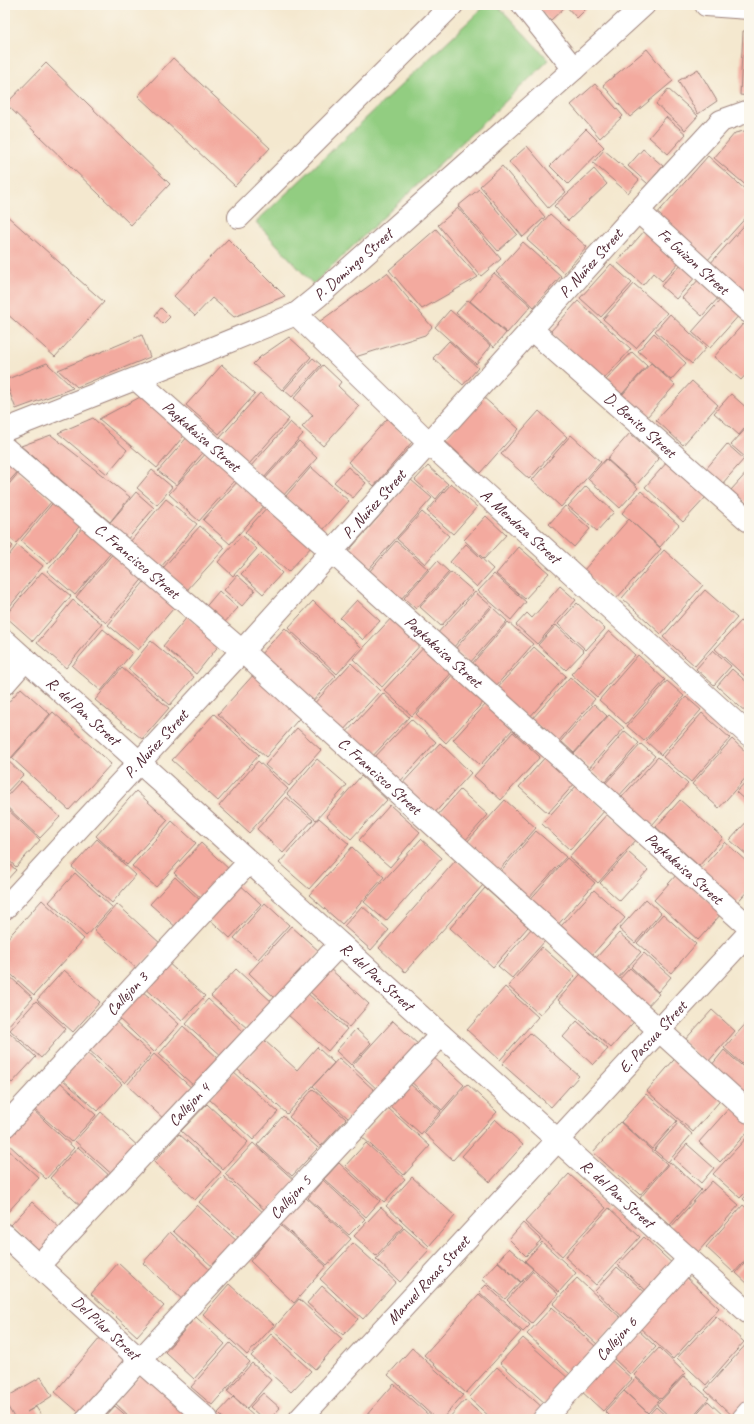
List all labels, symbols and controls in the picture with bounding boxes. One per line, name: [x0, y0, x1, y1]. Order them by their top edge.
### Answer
street label: P. Domingo Street: [310, 223, 399, 305]
street label: P. Nuñez Street: [555, 224, 628, 302]
street label: Fe Guizon Street: [654, 224, 734, 300]
street label: D. Benito Street: [600, 388, 682, 463]
street label: Pagkakaisa Street: [158, 397, 246, 477]
street label: P. Nuñez Street: [338, 464, 411, 543]
street label: A. Mendoza Street: [476, 485, 567, 570]
street label: C. Francisco Street: [90, 519, 185, 604]
street label: Pagkakaisa Street: [400, 612, 487, 693]
street label: R. del Pan Street: [42, 673, 126, 752]
street label: P. Nuñez Street: [120, 704, 194, 782]
street label: C. Francisco Street: [334, 733, 427, 820]
street label: Pagkakaisa Street: [641, 829, 728, 910]
street label: R. del Pan Street: [336, 938, 420, 1017]
street label: Callejon 3: [102, 966, 154, 1020]
street label: E. Pascua Street: [615, 995, 692, 1077]
street label: Callejon 4: [164, 1078, 216, 1131]
street label: R. del Pan Street: [576, 1156, 660, 1234]
street label: Callejon 5: [265, 1171, 316, 1223]
street label: Manuel Roxas Street: [382, 1231, 475, 1329]
street label: Del Pilar Street: [68, 1292, 146, 1366]
street label: Callejon 6: [592, 1312, 642, 1365]

